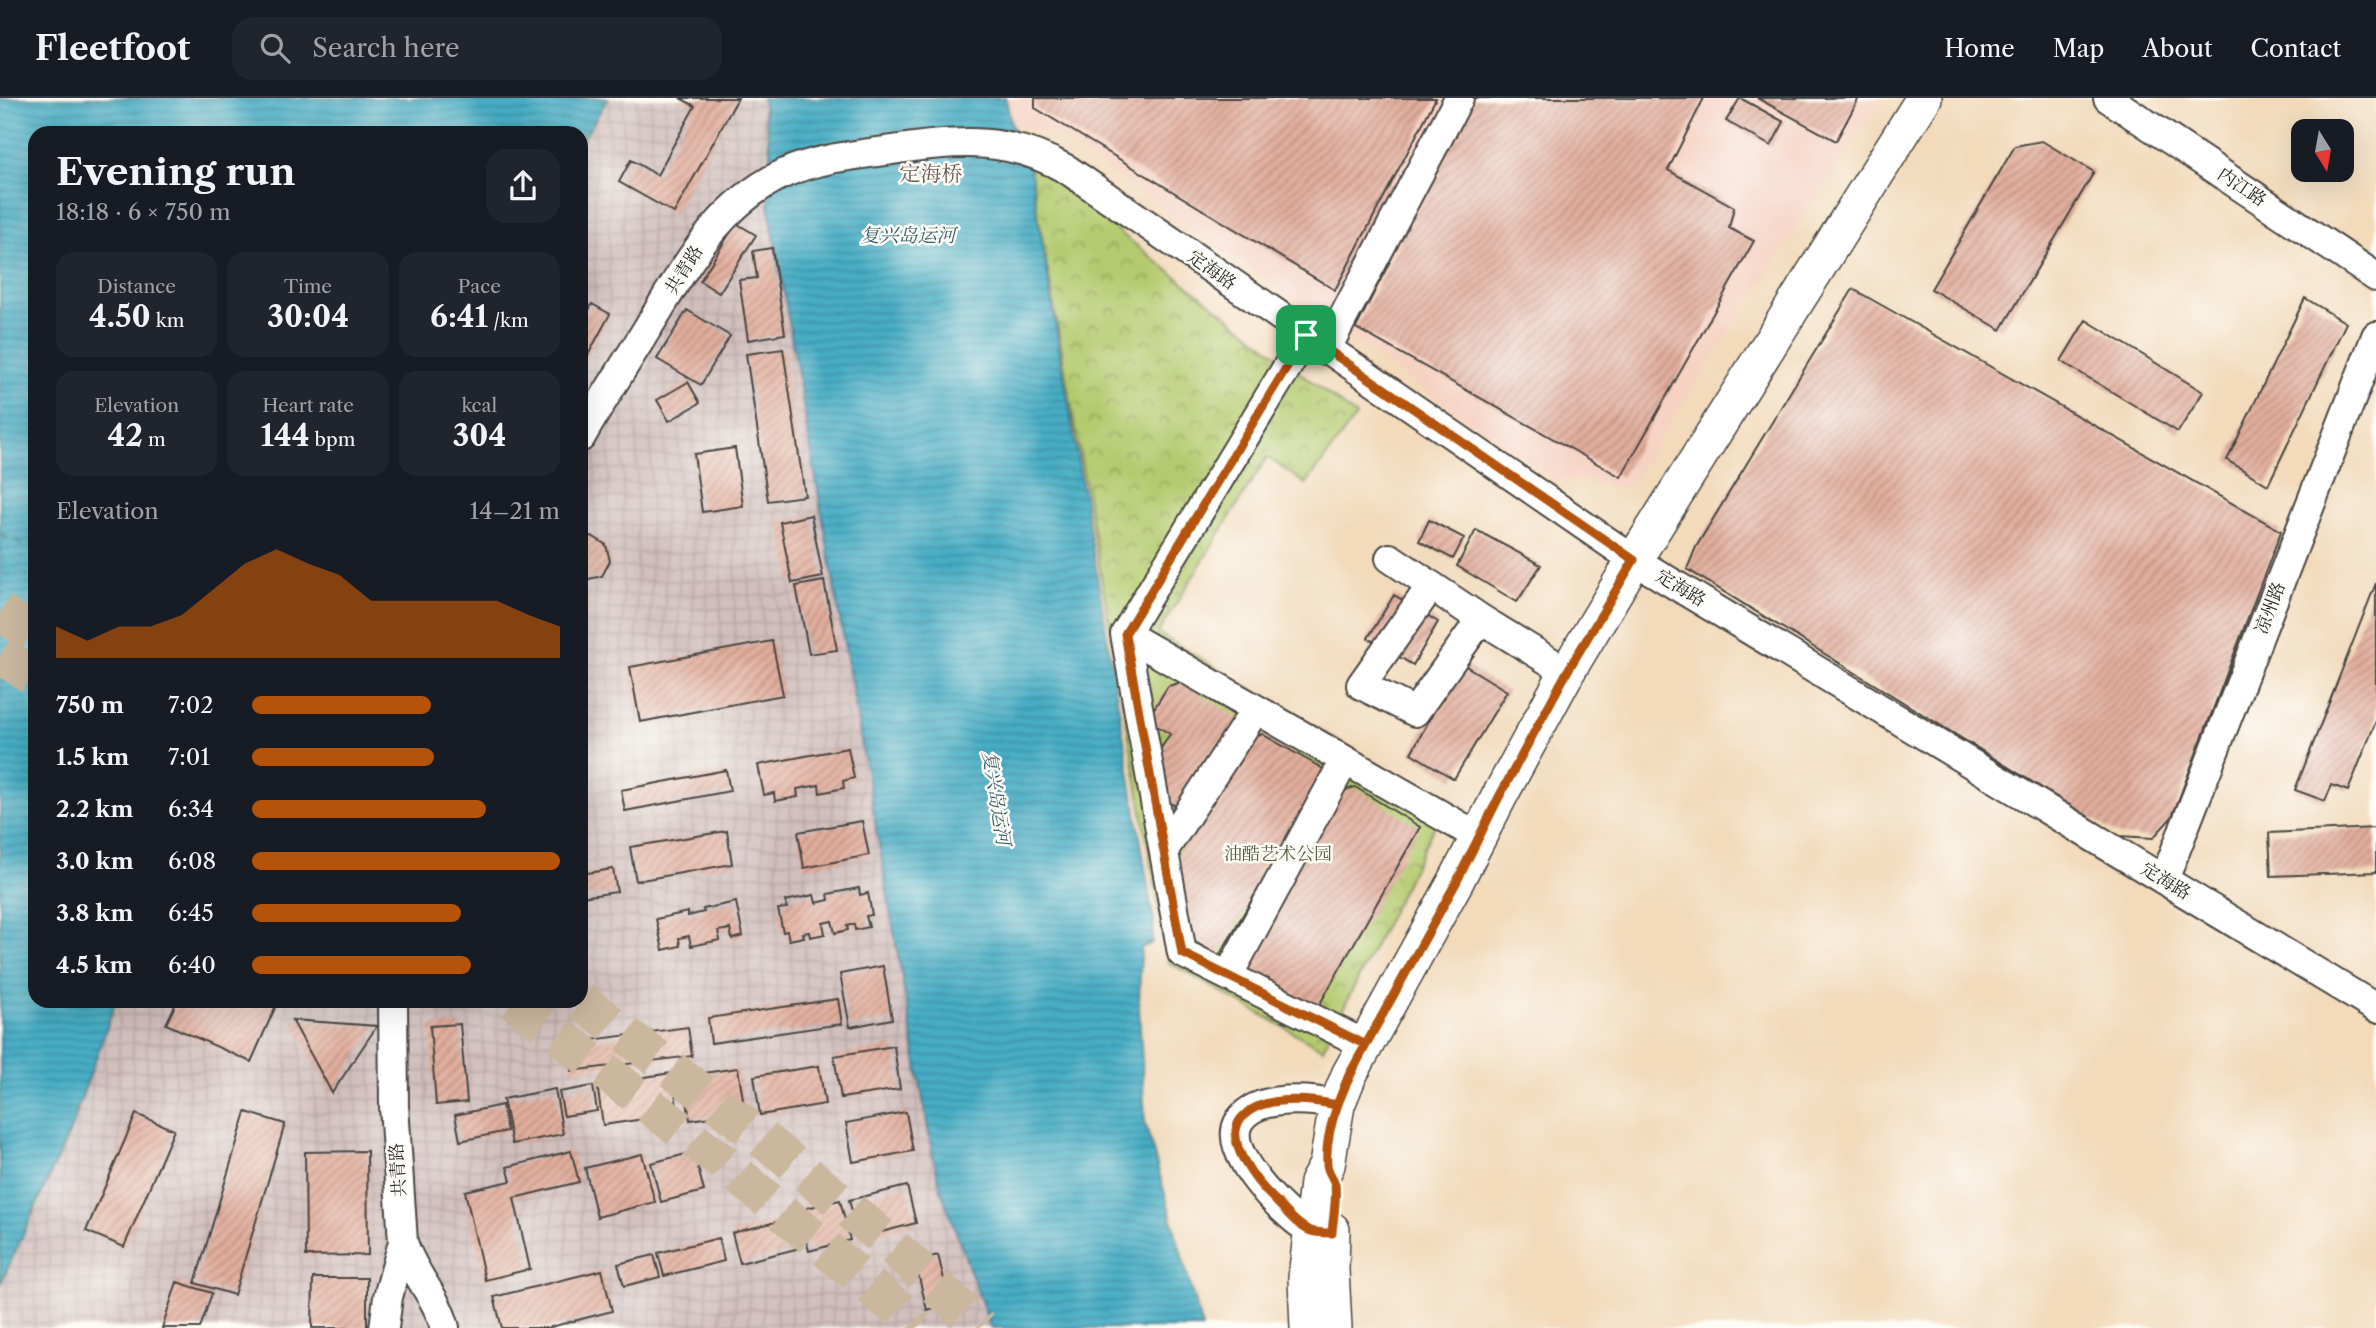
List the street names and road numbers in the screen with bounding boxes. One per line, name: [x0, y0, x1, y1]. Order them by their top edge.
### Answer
street label: 内江路: [2213, 163, 2271, 211]
street label: 共青路: [660, 241, 708, 299]
street label: 定海路: [1184, 246, 1240, 294]
street label: 定海路: [1652, 565, 1710, 611]
street label: 凉州路: [2250, 579, 2290, 637]
street label: 定海路: [2137, 858, 2195, 904]
street label: 共青路: [385, 1142, 411, 1198]

